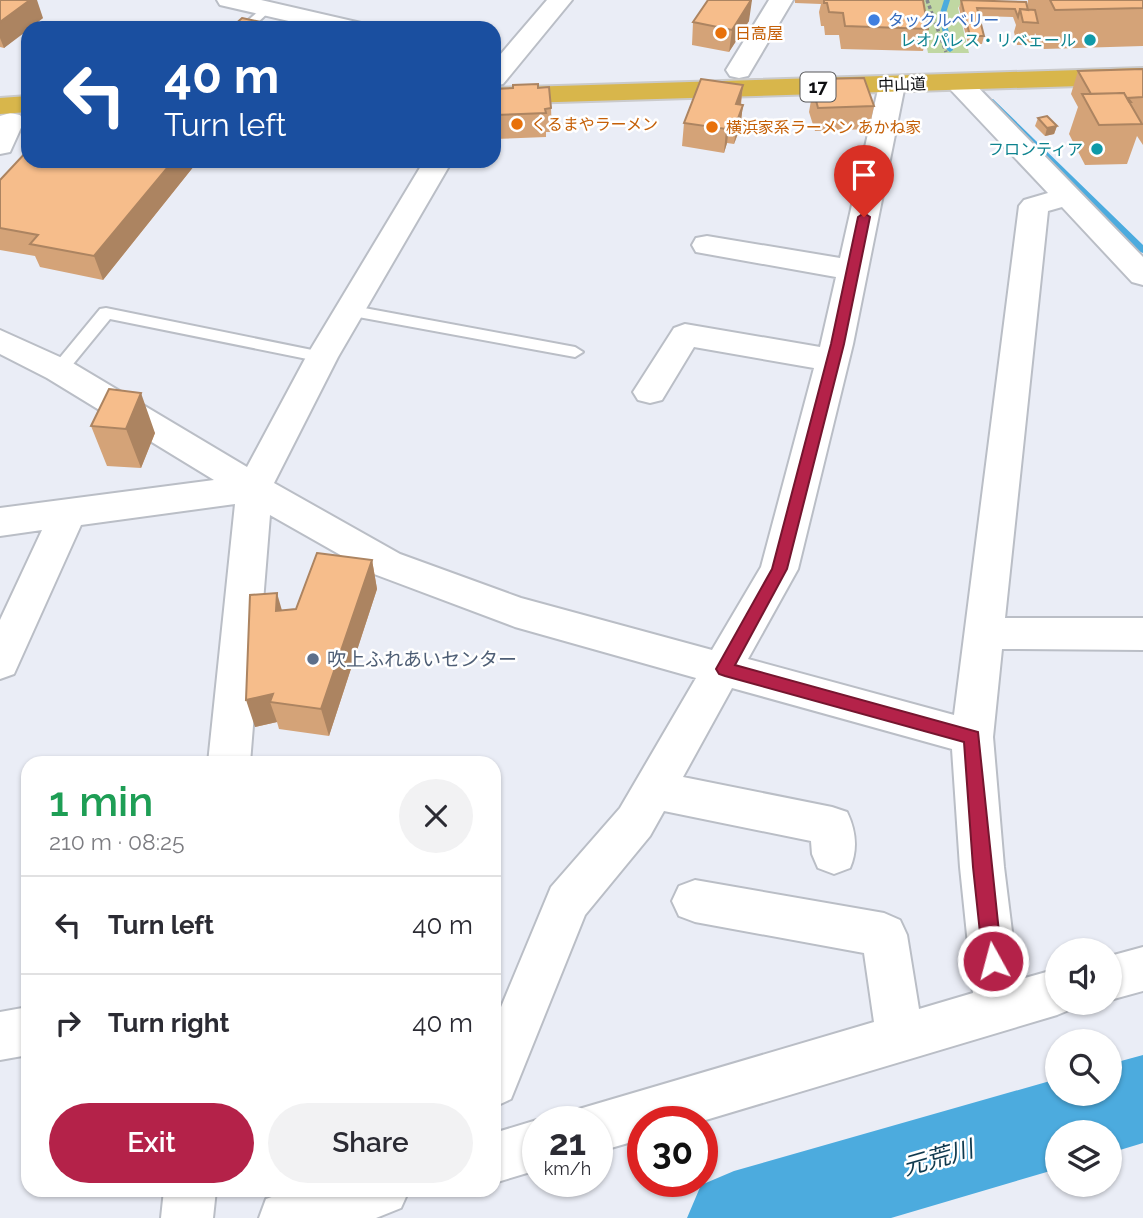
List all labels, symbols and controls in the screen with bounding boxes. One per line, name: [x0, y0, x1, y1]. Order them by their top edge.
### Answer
place label: タックルベリー: [888, 11, 1000, 30]
marker: タックルベリー: [866, 12, 882, 28]
place label: 日高屋: [735, 24, 783, 43]
marker: 日高屋: [713, 25, 729, 41]
place label: レオパレス・リベェール: [900, 31, 1076, 50]
marker: レオパレス・リベェール: [1082, 32, 1098, 48]
text: 40 m: [164, 47, 279, 104]
icon: left: [49, 49, 140, 140]
road number: 17: [800, 72, 836, 102]
street label: 中山道: [878, 74, 926, 95]
text: Turn left: [164, 106, 286, 143]
place label: くるまやラーメン: [531, 115, 658, 134]
marker: くるまやラーメン: [509, 116, 525, 132]
place label: 横浜家系ラーメン あかね家: [726, 118, 921, 137]
marker: 横浜家系ラーメン あかね家: [704, 119, 720, 135]
place label: フロンティア: [988, 140, 1083, 159]
marker: フロンティア: [1089, 141, 1105, 157]
pin: [834, 145, 894, 217]
icon: arrive: [845, 156, 883, 194]
place label: 吹上ふれあいセンター: [327, 648, 517, 670]
marker: 吹上ふれあいセンター: [305, 651, 321, 667]
text: 1 min: [49, 777, 153, 826]
button: close: [399, 779, 473, 853]
text: 210 m · 08:25: [49, 828, 185, 855]
icon: left: [49, 906, 87, 944]
text: Turn left: [108, 910, 214, 940]
text: 40 m: [412, 910, 473, 940]
position arrow: [956, 924, 1030, 998]
map controls: [1045, 938, 1122, 1197]
button: sound: [1045, 938, 1122, 1015]
icon: right: [49, 1004, 87, 1042]
text: Turn right: [108, 1008, 229, 1038]
text: 40 m: [412, 1008, 473, 1038]
button: search: [1045, 1029, 1122, 1106]
button: Exit: [49, 1103, 254, 1183]
button: Share: [268, 1103, 473, 1183]
speed limit sign: 30: [627, 1106, 718, 1197]
button: layers: [1045, 1120, 1122, 1197]
text: 21: [549, 1122, 586, 1163]
water label: 元荒川: [899, 1133, 979, 1181]
text: km/h: [544, 1158, 591, 1179]

